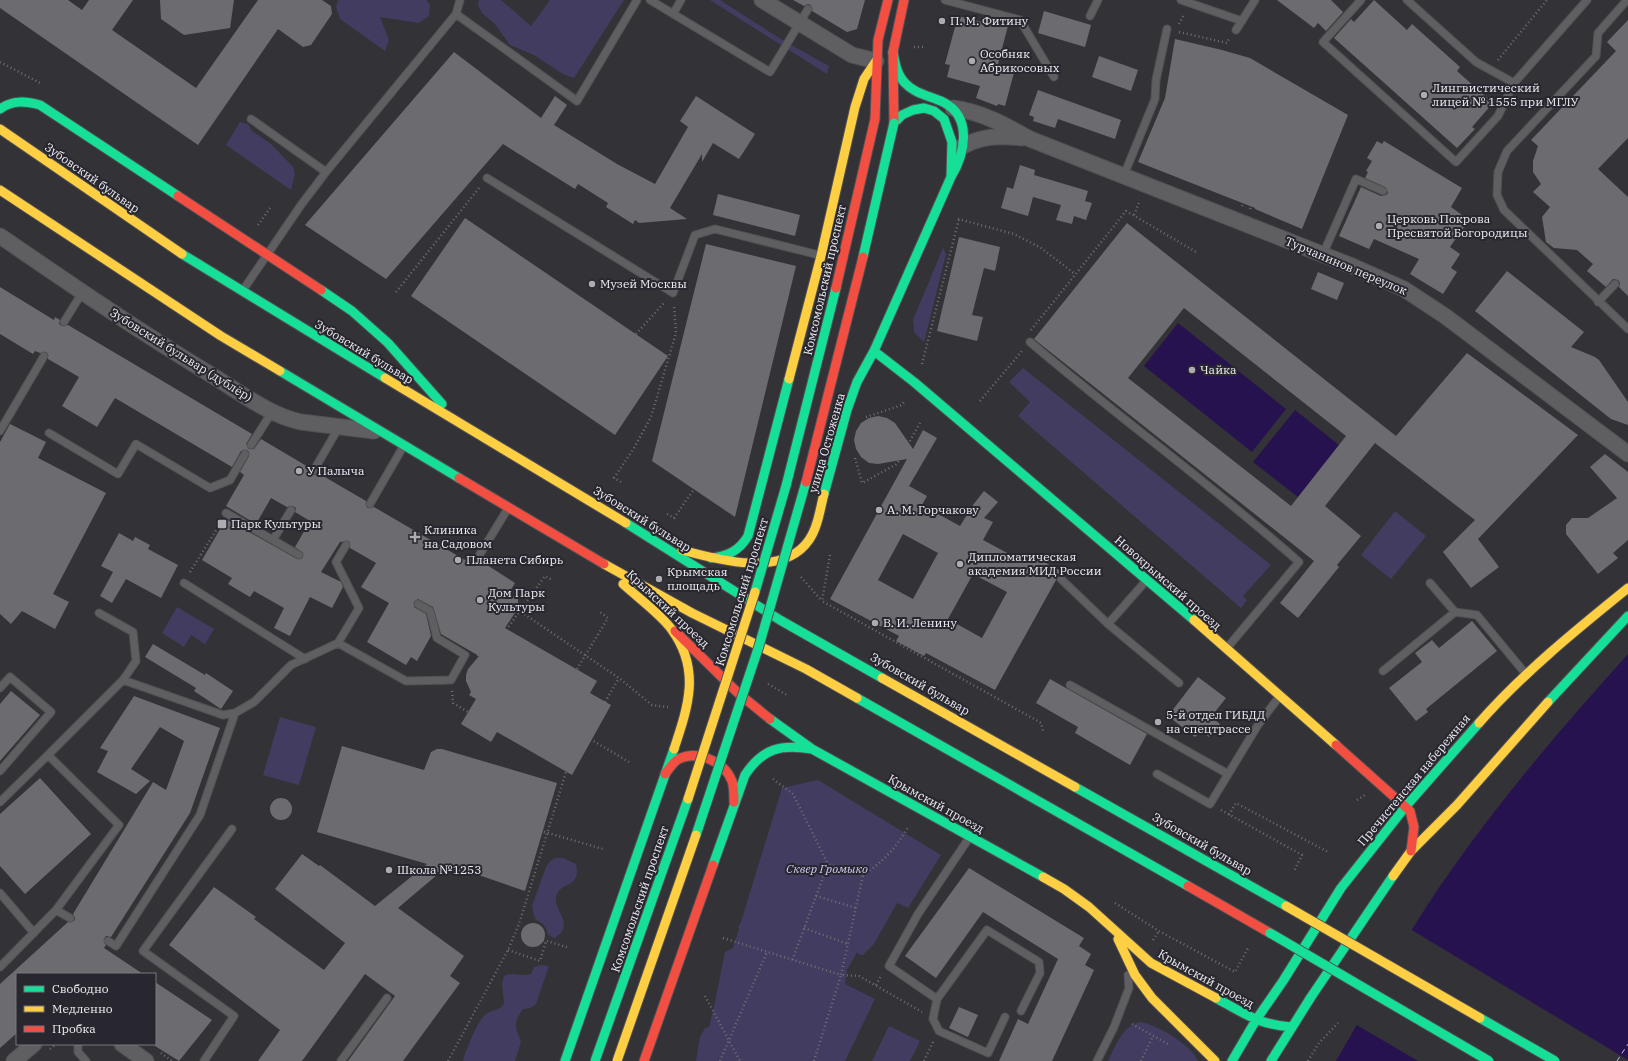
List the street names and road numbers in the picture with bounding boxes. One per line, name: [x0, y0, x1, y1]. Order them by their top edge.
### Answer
street label: Зубовский бульвар: [42, 139, 143, 216]
street label: Комсомольский проспект: [800, 203, 849, 357]
street label: Турчанинов переулок: [1283, 233, 1409, 298]
street label: Зубовский бульвар (дублёр): [107, 305, 255, 405]
street label: Зубовский бульвар: [312, 316, 416, 387]
street label: улица Остоженка: [805, 391, 848, 495]
street label: Зубовский бульвар: [591, 482, 694, 555]
street label: Комсомольский проспект: [712, 516, 771, 668]
street label: Новокрымский проезд: [1112, 532, 1225, 633]
street label: Крымский проезд: [624, 566, 713, 651]
street label: Зубовский бульвар: [868, 649, 973, 718]
street label: Пречистенская набережная: [1354, 711, 1473, 849]
street label: Крымский проезд: [885, 771, 987, 836]
street label: Зубовский бульвар: [1150, 809, 1255, 878]
street label: Комсомольский проспект: [607, 824, 672, 974]
street label: Крымский проезд: [1155, 946, 1257, 1011]

